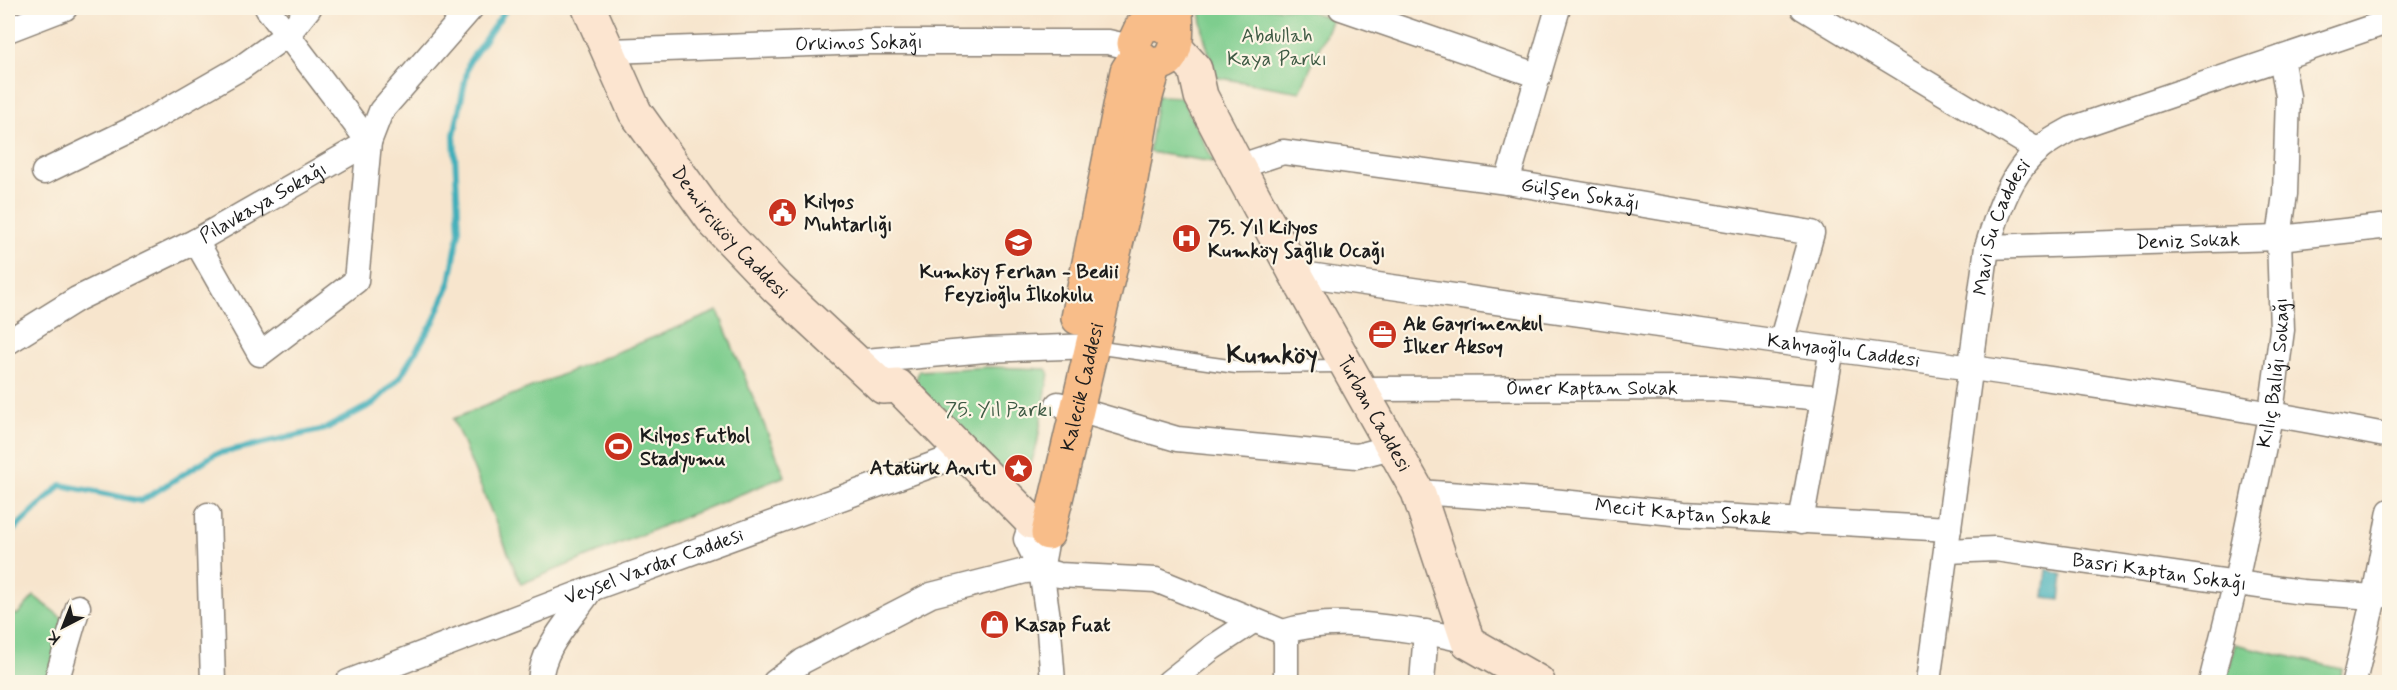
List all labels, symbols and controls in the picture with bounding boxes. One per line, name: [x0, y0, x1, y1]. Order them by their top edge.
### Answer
park label: Abdullah Kaya Parkı: [1227, 23, 1327, 73]
street label: Orkinos Sokağı: [795, 29, 923, 58]
street label: Mavi Su Caddesi: [1967, 153, 2037, 297]
street label: Pilavkaya Sokağı: [195, 155, 332, 250]
street label: Demirciköy Caddesi: [665, 161, 794, 305]
street label: Gülşen Sokağı: [1519, 171, 1642, 218]
place label: Kilyos Muhtarlığı: [804, 189, 893, 239]
public building icon: Kilyos Muhtarlığı: [767, 197, 799, 229]
place label: 75. Yıl Kilyos Kumköy Sağlık Ocağı: [1208, 215, 1385, 265]
hospital icon: 75. Yıl Kilyos Kumköy Sağlık Ocağı: [1171, 223, 1203, 255]
school or university icon: Kumköy Ferhan - Bedii Feyzioğlu İlkokulu: [1003, 226, 1035, 258]
street label: Deniz Sokak: [2135, 226, 2241, 256]
place label: Kumköy Ferhan - Bedii Feyzioğlu İlkokulu: [920, 259, 1119, 309]
street label: Kılıç Balığı Sokağı: [2250, 297, 2296, 450]
place label: Ak Gayrimenkul İlker Aksoy: [1403, 311, 1543, 361]
office icon: Ak Gayrimenkul İlker Aksoy: [1366, 319, 1398, 351]
street label: Kalecik Caddesi: [1054, 320, 1111, 454]
street label: Kahyaoğlu Caddesi: [1765, 327, 1922, 374]
district label: Kumköy: [1226, 339, 1318, 373]
street label: Turban Caddesi: [1331, 351, 1418, 477]
street label: Ömer Kaptan Sokak: [1506, 375, 1678, 402]
park label: 75. Yıl Parkı: [945, 397, 1053, 424]
place label: Kilyos Futbol Stadyumu: [640, 423, 750, 473]
sports icon: Kilyos Futbol Stadyumu: [603, 431, 635, 463]
place icon: Atatürk Anıtı: [1002, 452, 1034, 484]
place label: Atatürk Anıtı: [870, 455, 997, 482]
street label: Mecit Kaptan Sokak: [1594, 492, 1772, 532]
street label: Veysel Vardar Caddesi: [560, 521, 747, 612]
street label: Basri Kaptan Sokağı: [2070, 546, 2248, 598]
north arrow: [33, 597, 93, 657]
shop icon: Kasap Fuat: [978, 609, 1010, 641]
place label: Kasap Fuat: [1015, 612, 1111, 639]
text: K: [42, 625, 65, 649]

